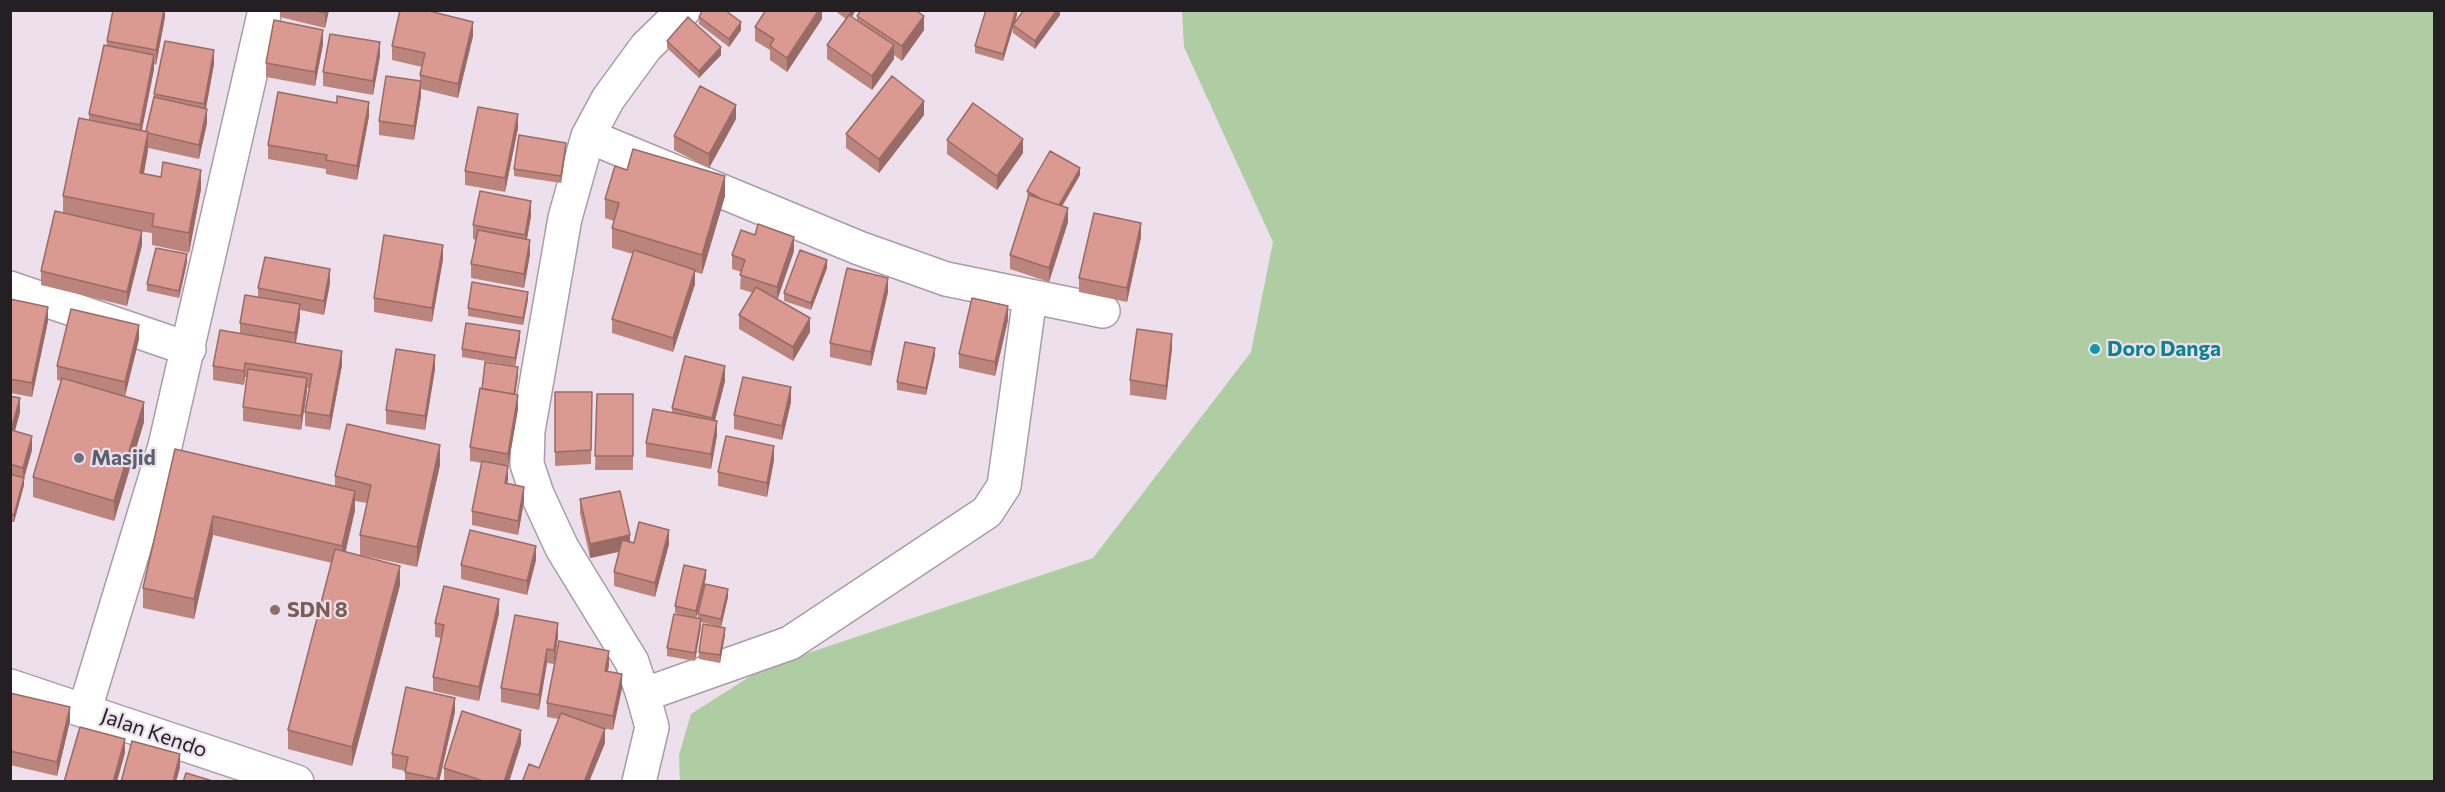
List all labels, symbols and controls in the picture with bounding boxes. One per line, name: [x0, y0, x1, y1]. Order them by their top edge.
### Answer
place label: Doro Danga: [2107, 336, 2221, 362]
marker: Doro Danga: [2088, 342, 2102, 356]
place label: Masjid: [91, 445, 156, 471]
marker: Masjid: [72, 451, 86, 465]
place label: SDN 8: [287, 597, 348, 623]
marker: SDN 8: [268, 603, 282, 617]
street label: Jalan Kendo: [98, 703, 210, 763]

